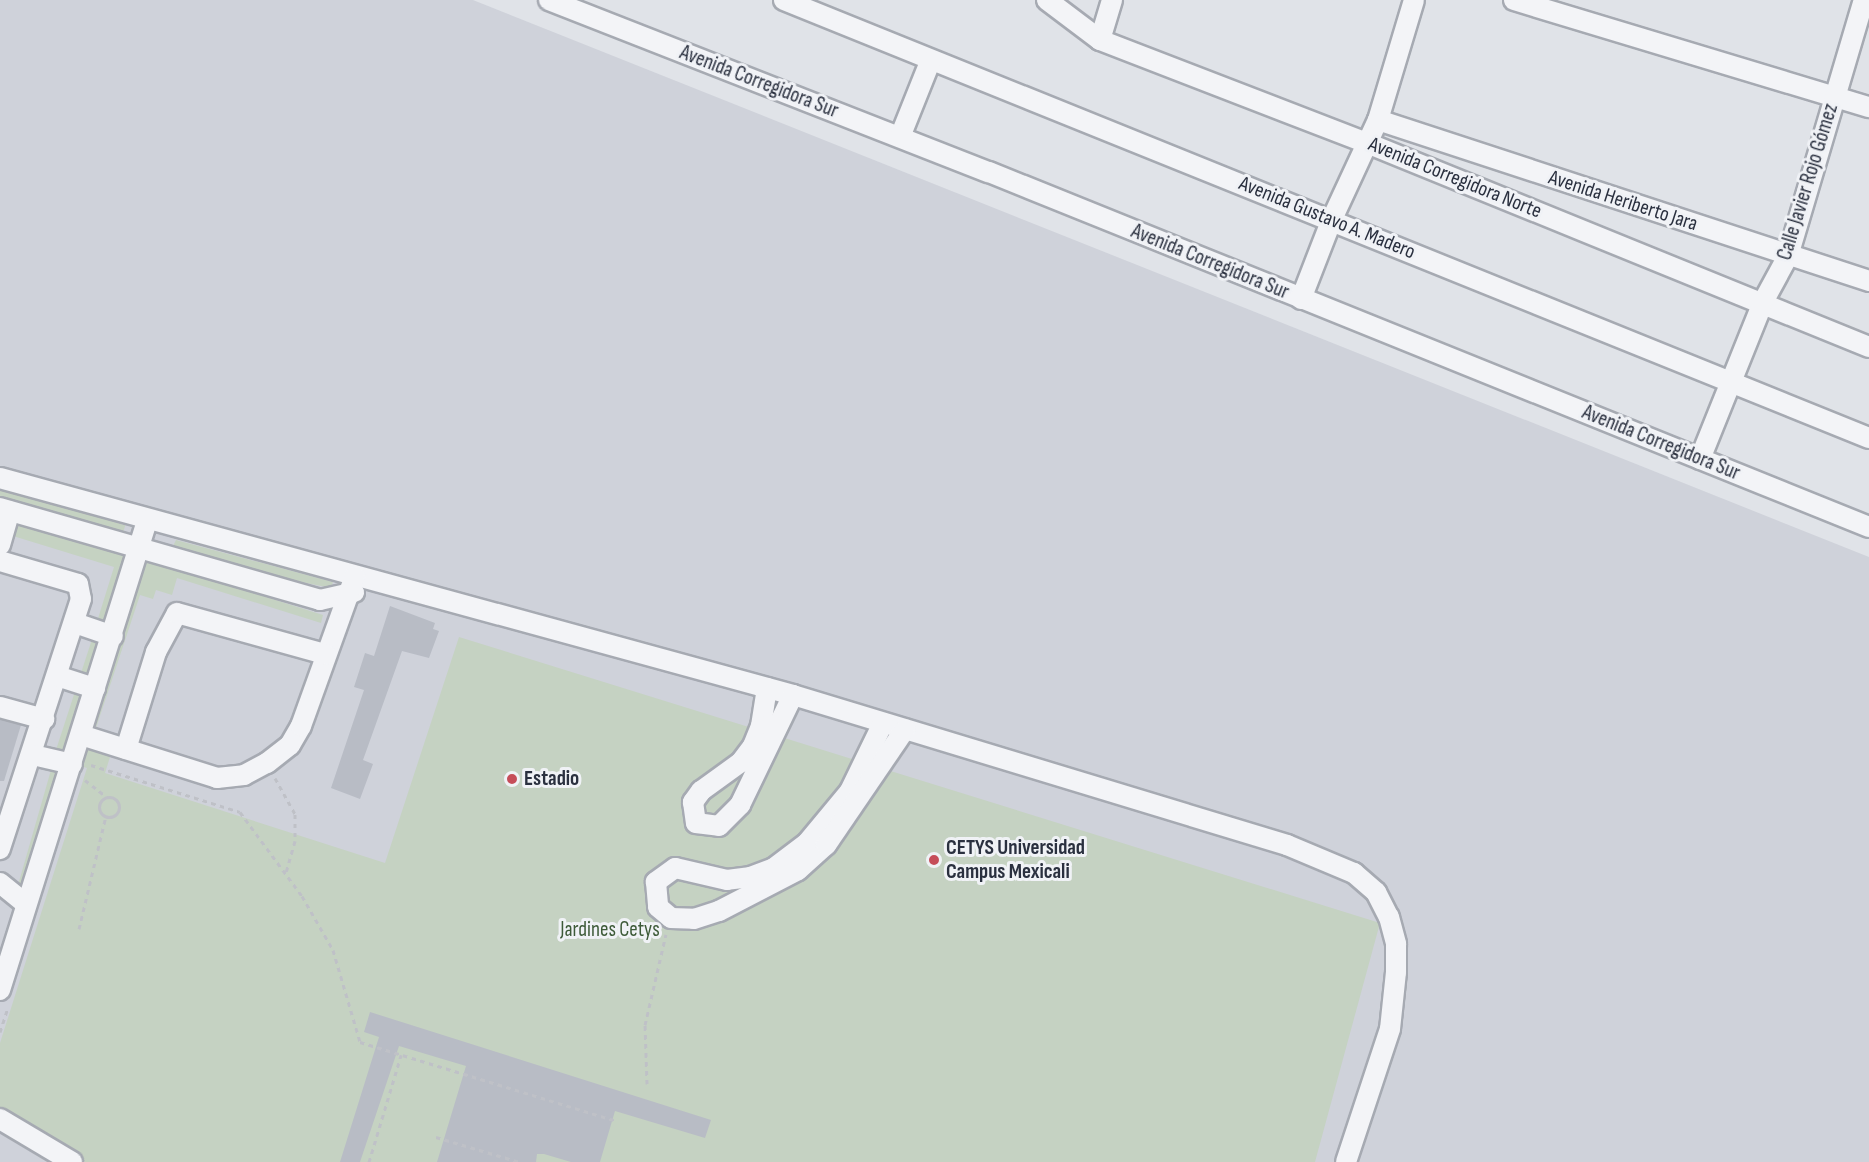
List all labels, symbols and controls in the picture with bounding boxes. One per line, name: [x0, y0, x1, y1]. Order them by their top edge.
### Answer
street label: Avenida Corregidora Sur: [676, 40, 842, 124]
street label: Calle Javier Rojo Gómez: [1772, 101, 1844, 263]
street label: Avenida Corregidora Norte: [1365, 132, 1545, 224]
street label: Avenida Heriberto Jara: [1545, 165, 1701, 237]
street label: Avenida Gustavo A. Madero: [1235, 171, 1419, 265]
street label: Avenida Corregidora Sur: [1128, 219, 1292, 305]
street label: Avenida Corregidora Sur: [1579, 400, 1743, 486]
place label: Estadio: [524, 766, 579, 792]
marker: Estadio: [505, 772, 519, 786]
place label: CETYS Universidad Campus Mexicali: [946, 835, 1085, 885]
marker: CETYS Universidad Campus Mexicali: [927, 853, 941, 867]
park label: Jardines Cetys: [560, 917, 660, 943]

